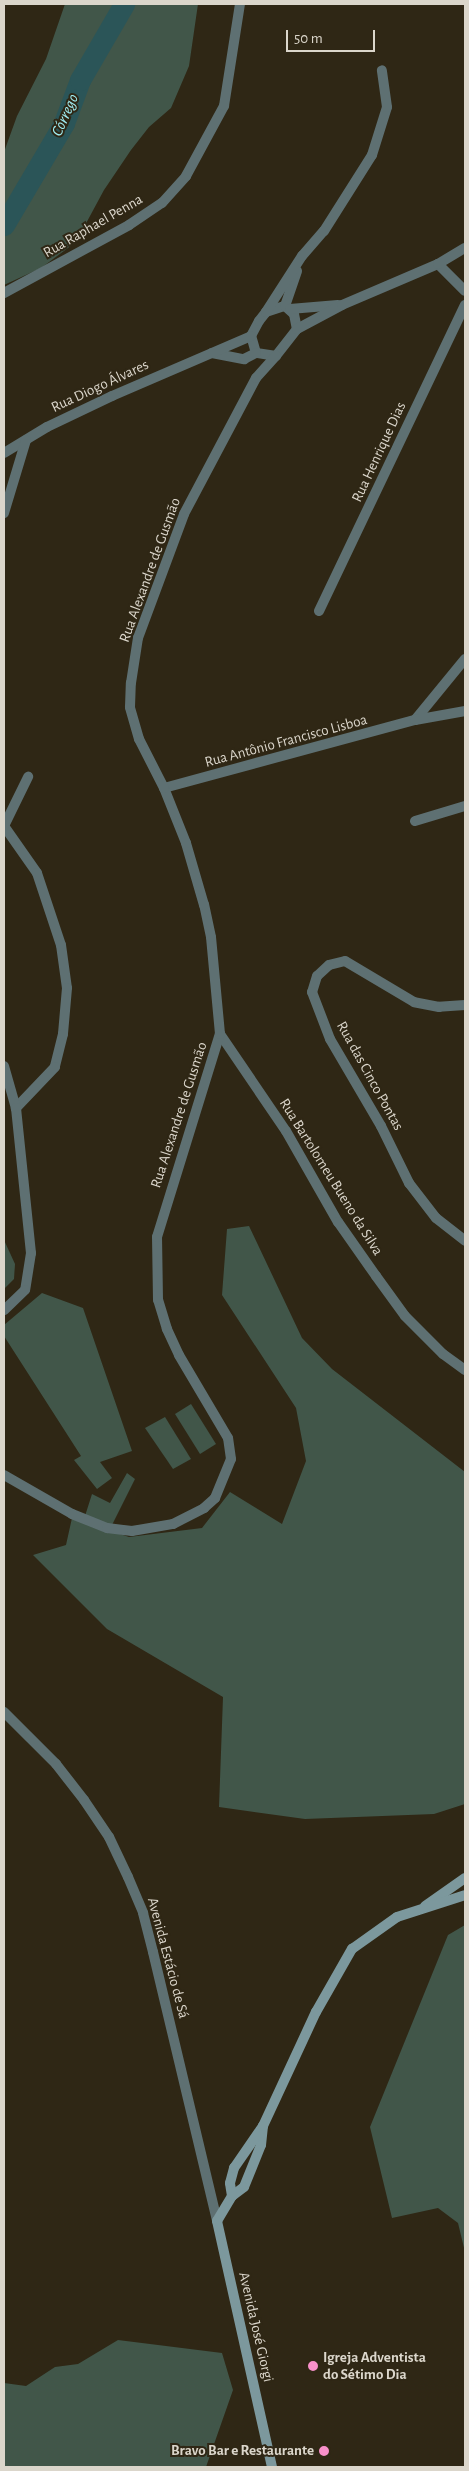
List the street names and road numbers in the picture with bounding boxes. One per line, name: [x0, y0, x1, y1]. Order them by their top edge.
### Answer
street label: Rua Raphael Penna: [40, 190, 146, 262]
street label: Rua Diogo Álvares: [48, 356, 152, 416]
street label: Rua Henrique Dias: [348, 399, 410, 505]
street label: Rua Alexandre de Gusmão: [115, 495, 185, 645]
street label: Rua Antônio Francisco Lisboa: [203, 711, 369, 771]
street label: Rua das Cinco Pontas: [333, 1018, 407, 1134]
street label: Rua Alexandre de Gusmão: [147, 1040, 211, 1190]
street label: Rua Bartolomeu Bueno da Silva: [275, 1095, 387, 1259]
street label: Avenida Estácio de Sá: [143, 1896, 193, 2020]
street label: Avenida José Giorgi: [235, 2270, 277, 2384]

